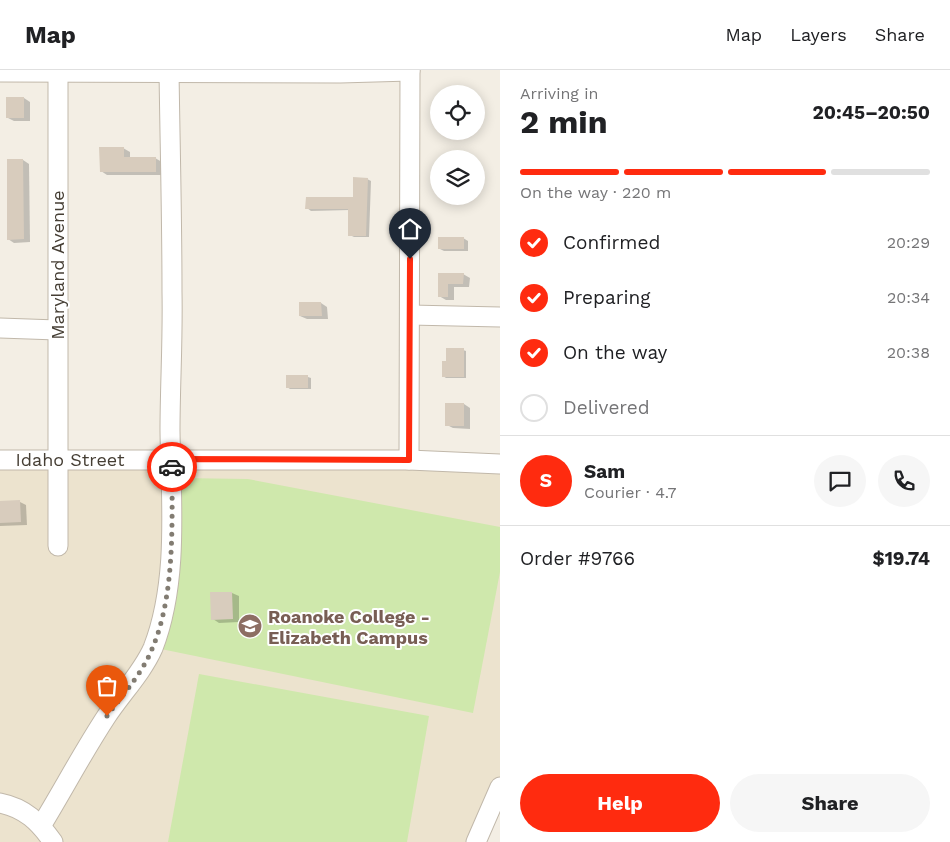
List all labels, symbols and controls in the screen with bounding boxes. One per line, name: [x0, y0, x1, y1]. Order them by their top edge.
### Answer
text: Map: [25, 21, 76, 49]
text: Map: [725, 24, 762, 45]
text: Layers: [790, 24, 847, 45]
text: Share: [875, 24, 925, 45]
text: Arriving in: [520, 84, 598, 103]
map controls: [430, 85, 485, 205]
button: locate: [430, 85, 485, 140]
text: 20:45–20:50: [812, 101, 930, 124]
text: 2 min: [520, 103, 608, 141]
button: layers: [430, 150, 485, 205]
text: On the way · 220 m: [520, 183, 671, 202]
street label: Maryland Avenue: [47, 190, 68, 340]
pin: [389, 208, 431, 259]
icon: home: [396, 215, 424, 243]
icon: check: [520, 229, 548, 257]
text: Confirmed: [563, 231, 660, 254]
text: 20:29: [887, 233, 930, 252]
icon: check: [520, 284, 548, 312]
text: Preparing: [563, 286, 650, 309]
text: 20:34: [887, 288, 930, 307]
icon: check: [520, 339, 548, 367]
text: On the way: [563, 341, 667, 364]
text: 20:38: [887, 343, 930, 362]
text: Delivered: [563, 396, 650, 419]
courier: [147, 442, 197, 492]
street label: Idaho Street: [16, 449, 125, 470]
icon: car: [158, 453, 186, 481]
button: chat: [814, 455, 866, 507]
button: phone: [878, 455, 930, 507]
text: Sam: [584, 460, 625, 483]
text: S: [540, 469, 552, 492]
text: Courier · 4.7: [584, 483, 677, 502]
text: Order #9766: [520, 547, 635, 570]
text: $19.74: [872, 547, 930, 570]
place label: Roanoke College - Elizabeth Campus: [268, 606, 430, 648]
school or university icon: Roanoke College - Elizabeth Campus: [237, 613, 263, 639]
pin: [86, 665, 128, 716]
icon: bag: [93, 672, 121, 700]
button: Help: [520, 774, 720, 832]
button: Share: [730, 774, 930, 832]

